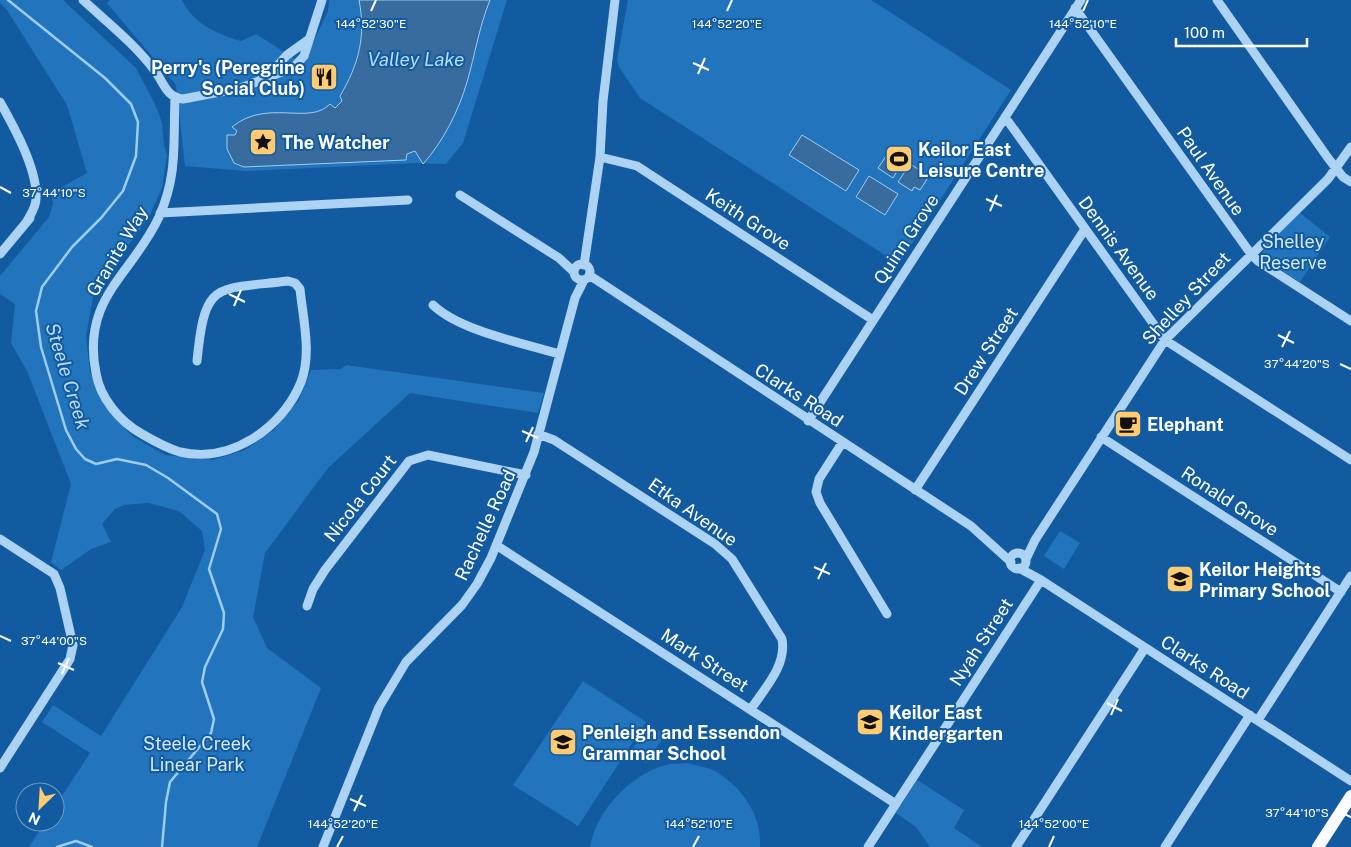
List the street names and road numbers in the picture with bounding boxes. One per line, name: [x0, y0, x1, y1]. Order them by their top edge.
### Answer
street label: Paul Avenue: [1173, 123, 1249, 219]
street label: Keith Grove: [701, 184, 795, 254]
street label: Quinn Grove: [869, 190, 943, 288]
street label: Dennis Avenue: [1074, 192, 1164, 304]
street label: Granite Way: [82, 202, 152, 300]
street label: Shelley Street: [1138, 247, 1234, 349]
street label: Drew Street: [950, 303, 1022, 399]
street label: Clarks Road: [751, 359, 847, 431]
street label: Nicola Court: [320, 450, 400, 546]
street label: Ronald Grove: [1177, 462, 1283, 540]
street label: Rachelle Road: [450, 466, 520, 584]
street label: Etka Avenue: [645, 474, 741, 550]
street label: Nyah Street: [945, 594, 1017, 690]
street label: Mark Street: [657, 624, 753, 696]
street label: Clarks Road: [1157, 631, 1253, 703]

